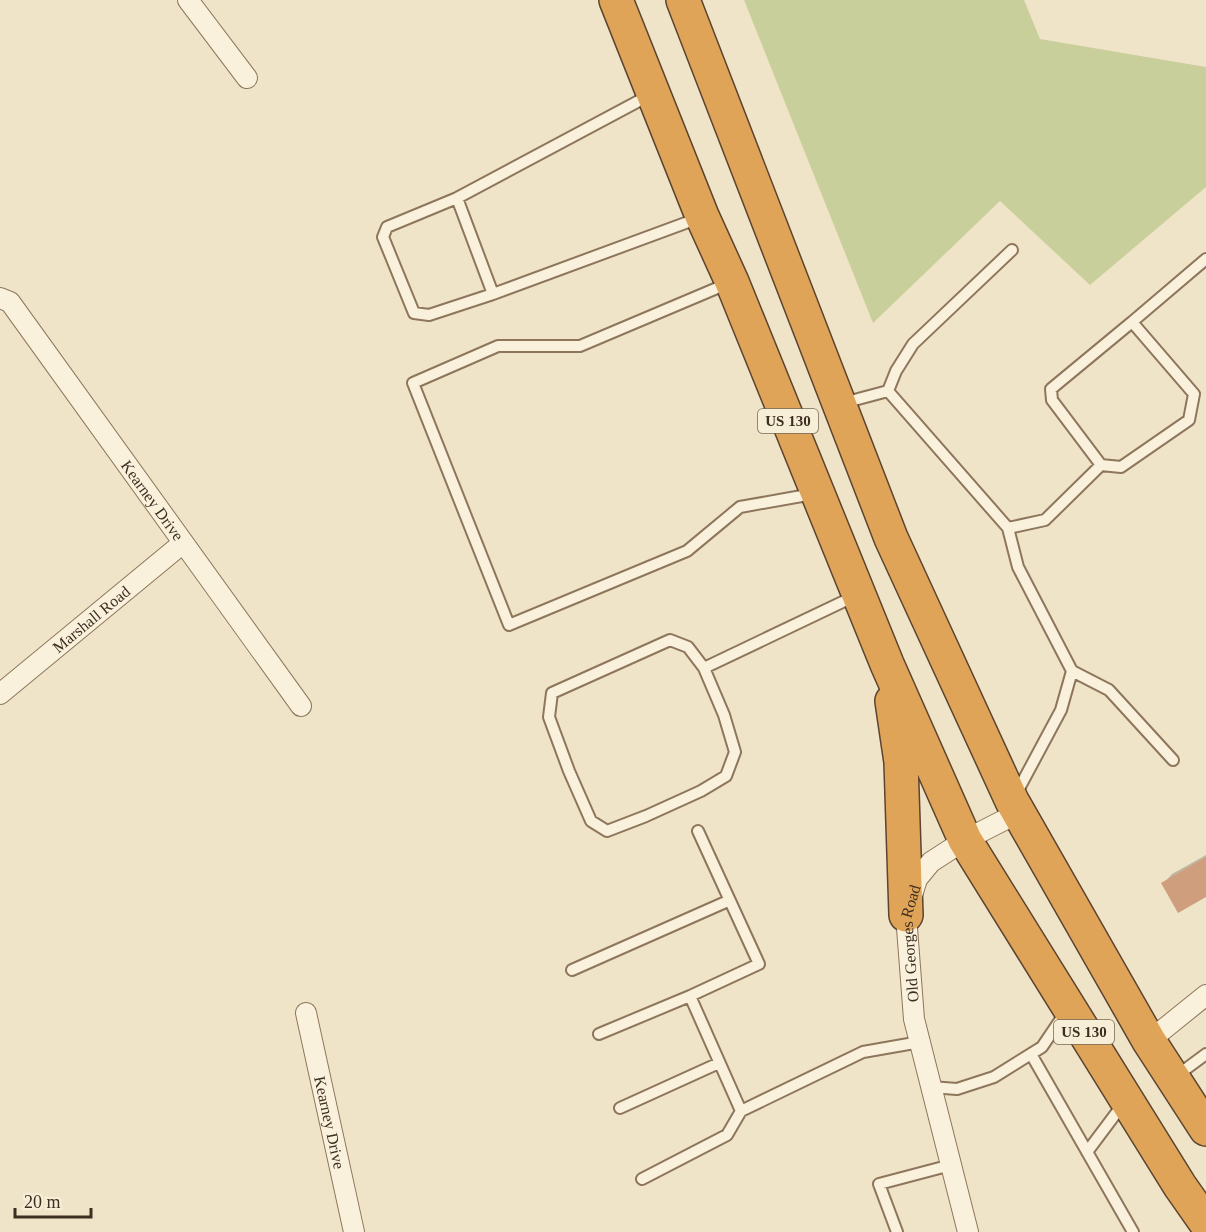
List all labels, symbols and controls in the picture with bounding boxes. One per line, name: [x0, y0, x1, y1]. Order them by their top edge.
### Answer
road number: US 130: [758, 409, 818, 433]
street label: Kearney Drive: [118, 457, 187, 544]
street label: Marshall Road: [49, 582, 133, 656]
street label: Old Georges Road: [897, 883, 923, 1003]
road number: US 130: [1054, 1020, 1114, 1044]
street label: Kearney Drive: [312, 1074, 348, 1170]
scale bar: [15, 1181, 92, 1219]
text: 20 m: [24, 1192, 61, 1212]

